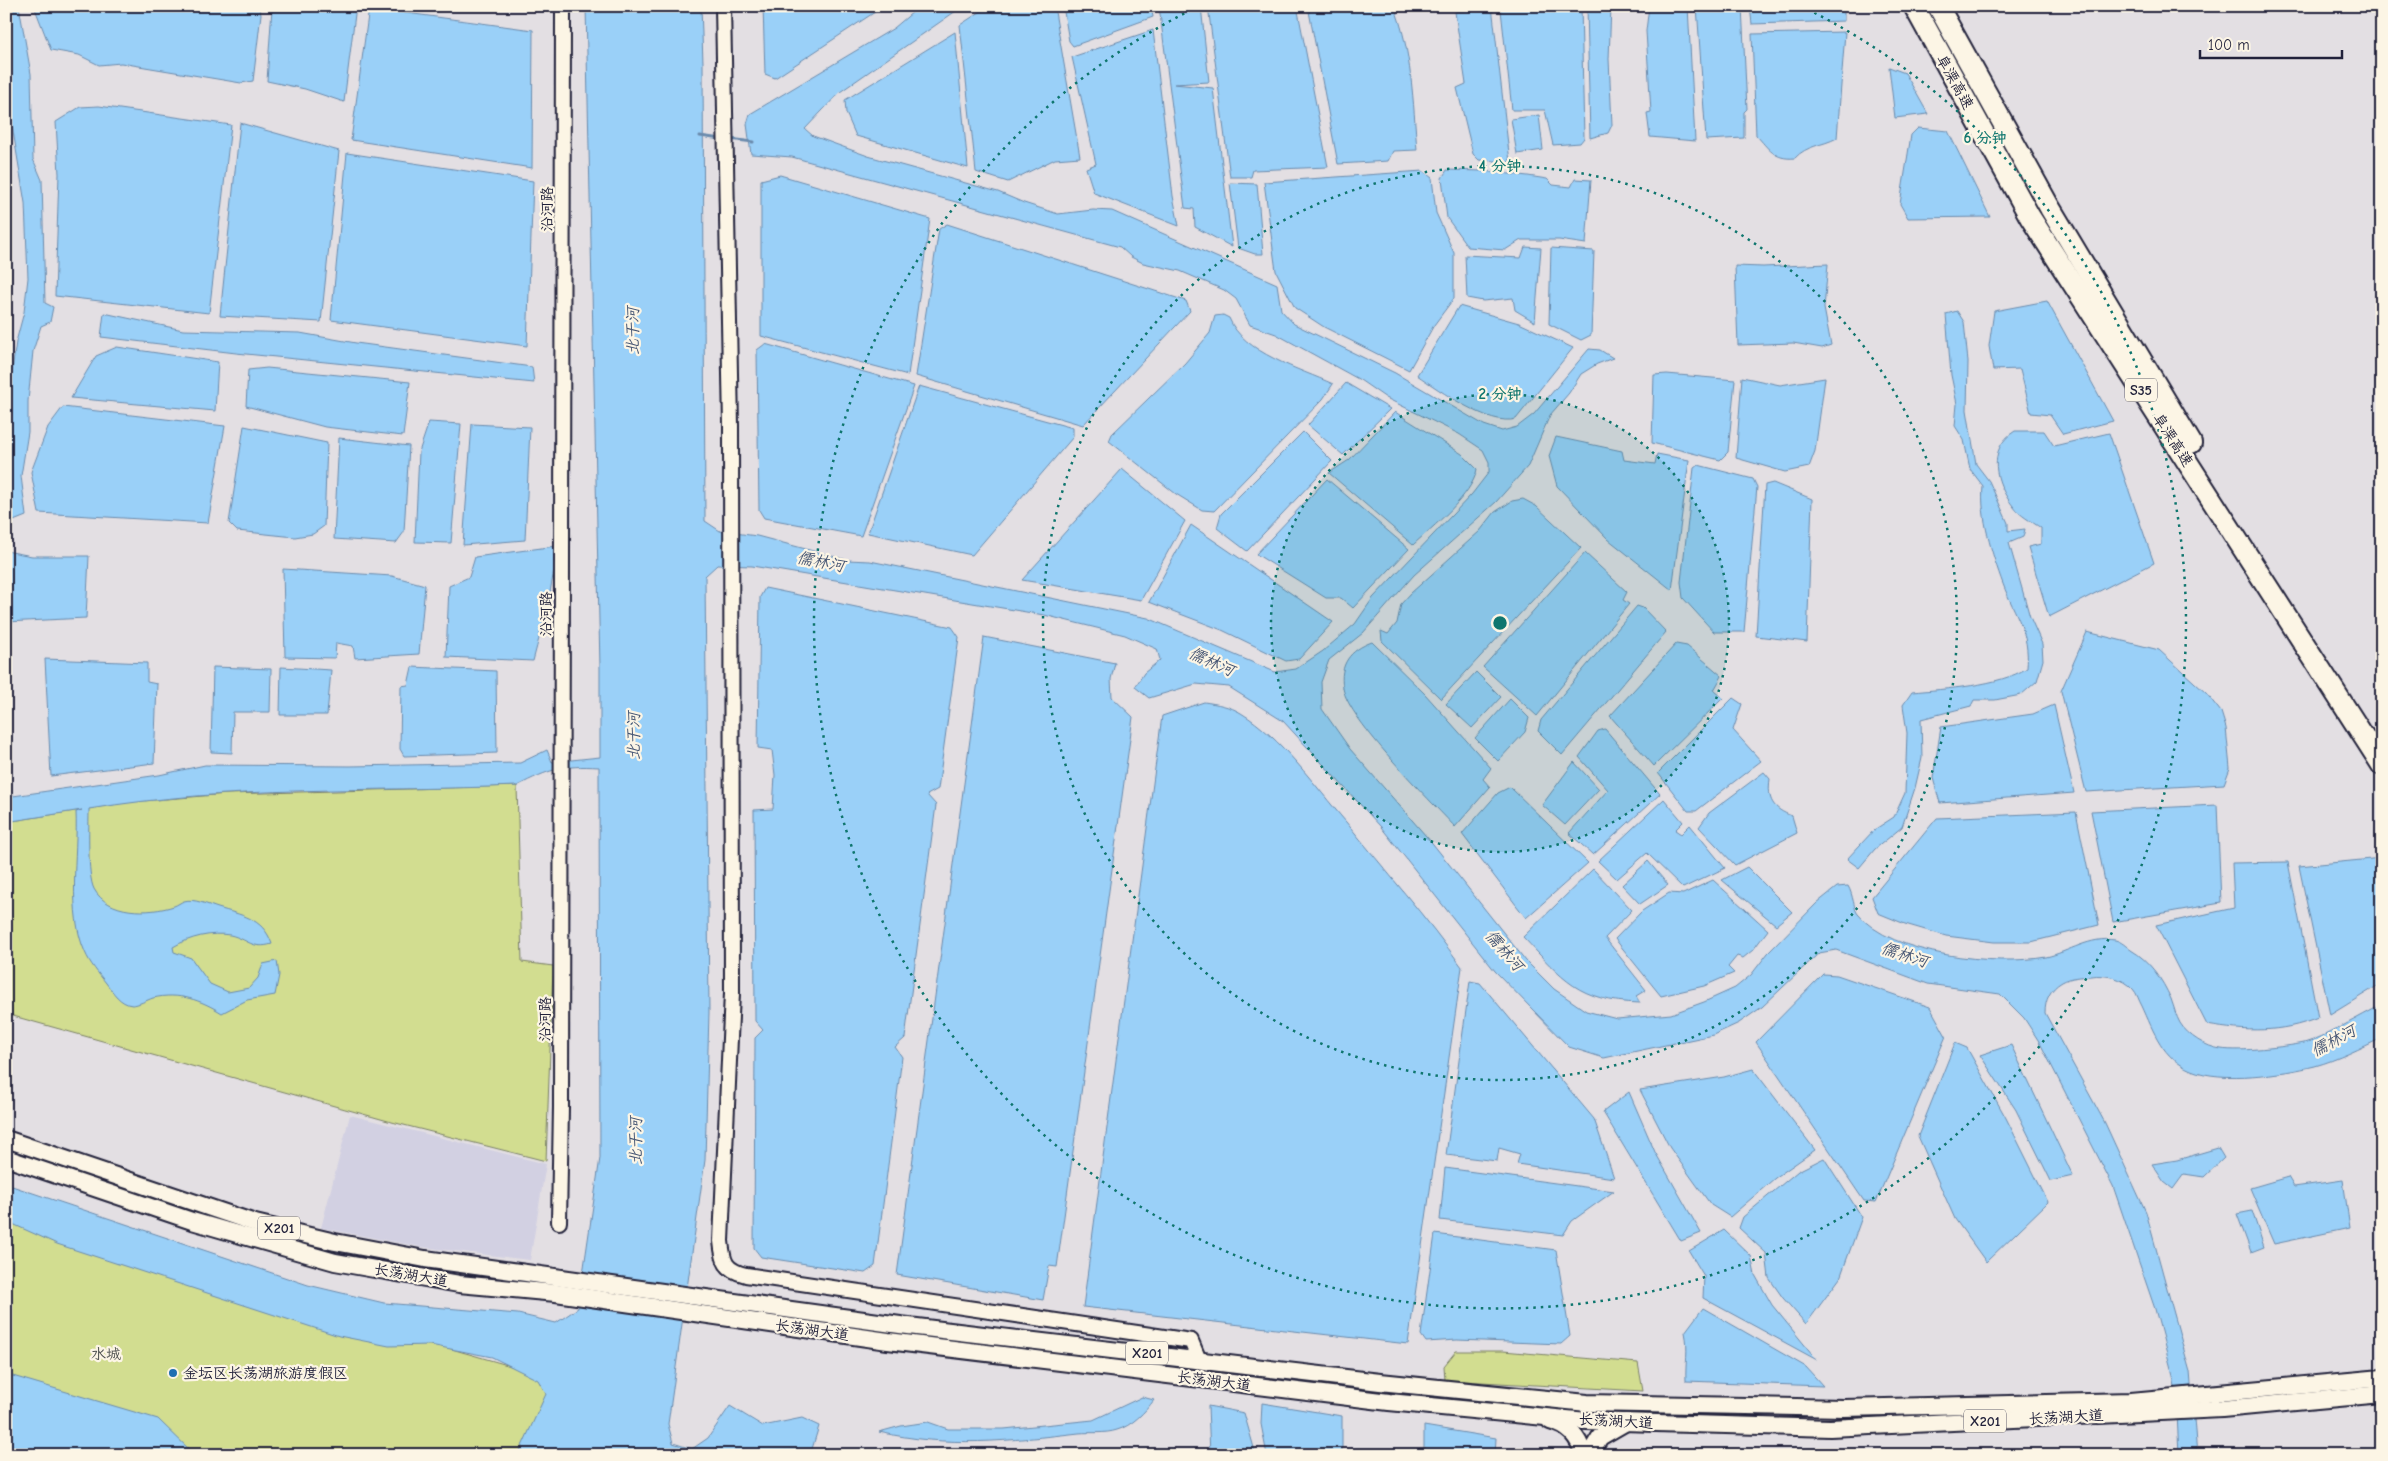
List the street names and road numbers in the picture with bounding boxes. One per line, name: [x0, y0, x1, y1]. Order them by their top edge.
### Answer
street label: 阜溧高速: [1933, 51, 1977, 113]
street label: 沿河路: [538, 186, 556, 232]
road number: S35: [2125, 378, 2157, 402]
street label: 阜溧高速: [2149, 410, 2197, 470]
street label: 沿河路: [537, 591, 555, 637]
street label: 沿河路: [536, 996, 554, 1042]
road number: X201: [258, 1216, 300, 1240]
street label: 长荡湖大道: [372, 1260, 450, 1290]
street label: 长荡湖大道: [774, 1316, 850, 1344]
road number: X201: [1126, 1342, 1168, 1365]
street label: 长荡湖大道: [1176, 1367, 1252, 1395]
street label: 长荡湖大道: [2028, 1406, 2104, 1428]
street label: 长荡湖大道: [1578, 1410, 1654, 1432]
road number: X201: [1964, 1410, 2006, 1432]

